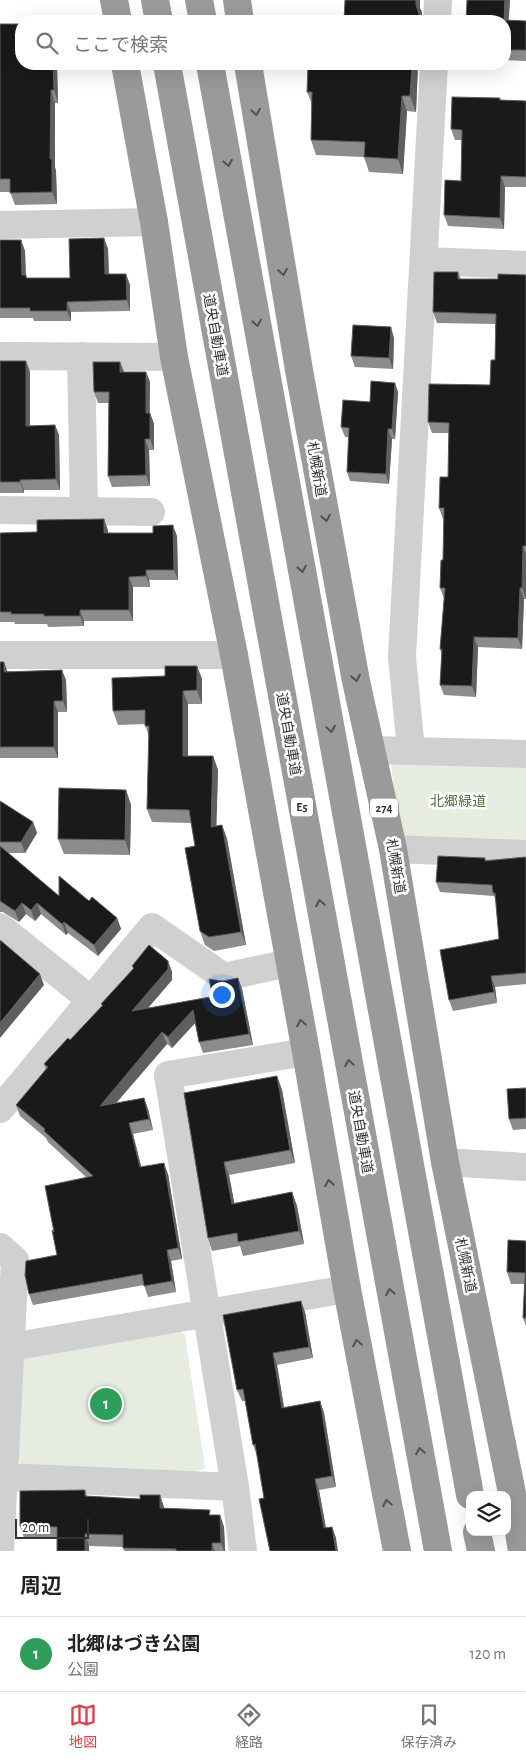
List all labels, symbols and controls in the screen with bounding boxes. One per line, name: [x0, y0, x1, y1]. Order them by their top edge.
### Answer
search box: [15, 15, 511, 70]
icon: search: [33, 29, 61, 57]
text: ここで検索: [73, 36, 168, 55]
one-way arrow: [250, 107, 260, 116]
one-way arrow: [223, 159, 233, 168]
one-way arrow: [277, 268, 287, 276]
street label: 道央自動車道: [201, 292, 230, 378]
one-way arrow: [252, 319, 262, 328]
street label: 札幌新道: [304, 440, 329, 498]
one-way arrow: [321, 514, 331, 523]
one-way arrow: [297, 565, 307, 574]
one-way arrow: [350, 674, 360, 682]
street label: 道央自動車道: [274, 691, 303, 777]
one-way arrow: [326, 725, 336, 733]
park label: 北郷緑道: [430, 793, 486, 809]
road number: E5: [291, 798, 313, 816]
road number: 274: [370, 798, 398, 818]
street label: 札幌新道: [383, 837, 408, 895]
one-way arrow: [315, 899, 325, 907]
your location: [209, 982, 235, 1008]
one-way arrow: [296, 1019, 307, 1028]
one-way arrow: [344, 1058, 354, 1067]
street label: 道央自動車道: [346, 1089, 375, 1175]
one-way arrow: [324, 1179, 334, 1188]
street label: 札幌新道: [452, 1236, 479, 1294]
one-way arrow: [386, 1287, 396, 1296]
one-way arrow: [352, 1339, 363, 1348]
pin: 1: [90, 1385, 122, 1423]
one-way arrow: [415, 1447, 425, 1456]
map controls: [466, 1491, 511, 1536]
button: layers: [466, 1491, 511, 1536]
one-way arrow: [383, 1499, 393, 1508]
scale bar: [15, 1516, 89, 1539]
text: 20 m: [22, 1521, 49, 1535]
text: 周辺: [20, 1576, 62, 1597]
text: 北郷はづき公園: [67, 1635, 200, 1654]
text: 1: [33, 1646, 39, 1662]
text: 120 m: [469, 1646, 506, 1662]
text: 公園: [67, 1662, 99, 1678]
tab: 地図: [69, 1701, 97, 1752]
tab: 経路: [235, 1701, 263, 1752]
tab: 保存済み: [401, 1701, 457, 1752]

